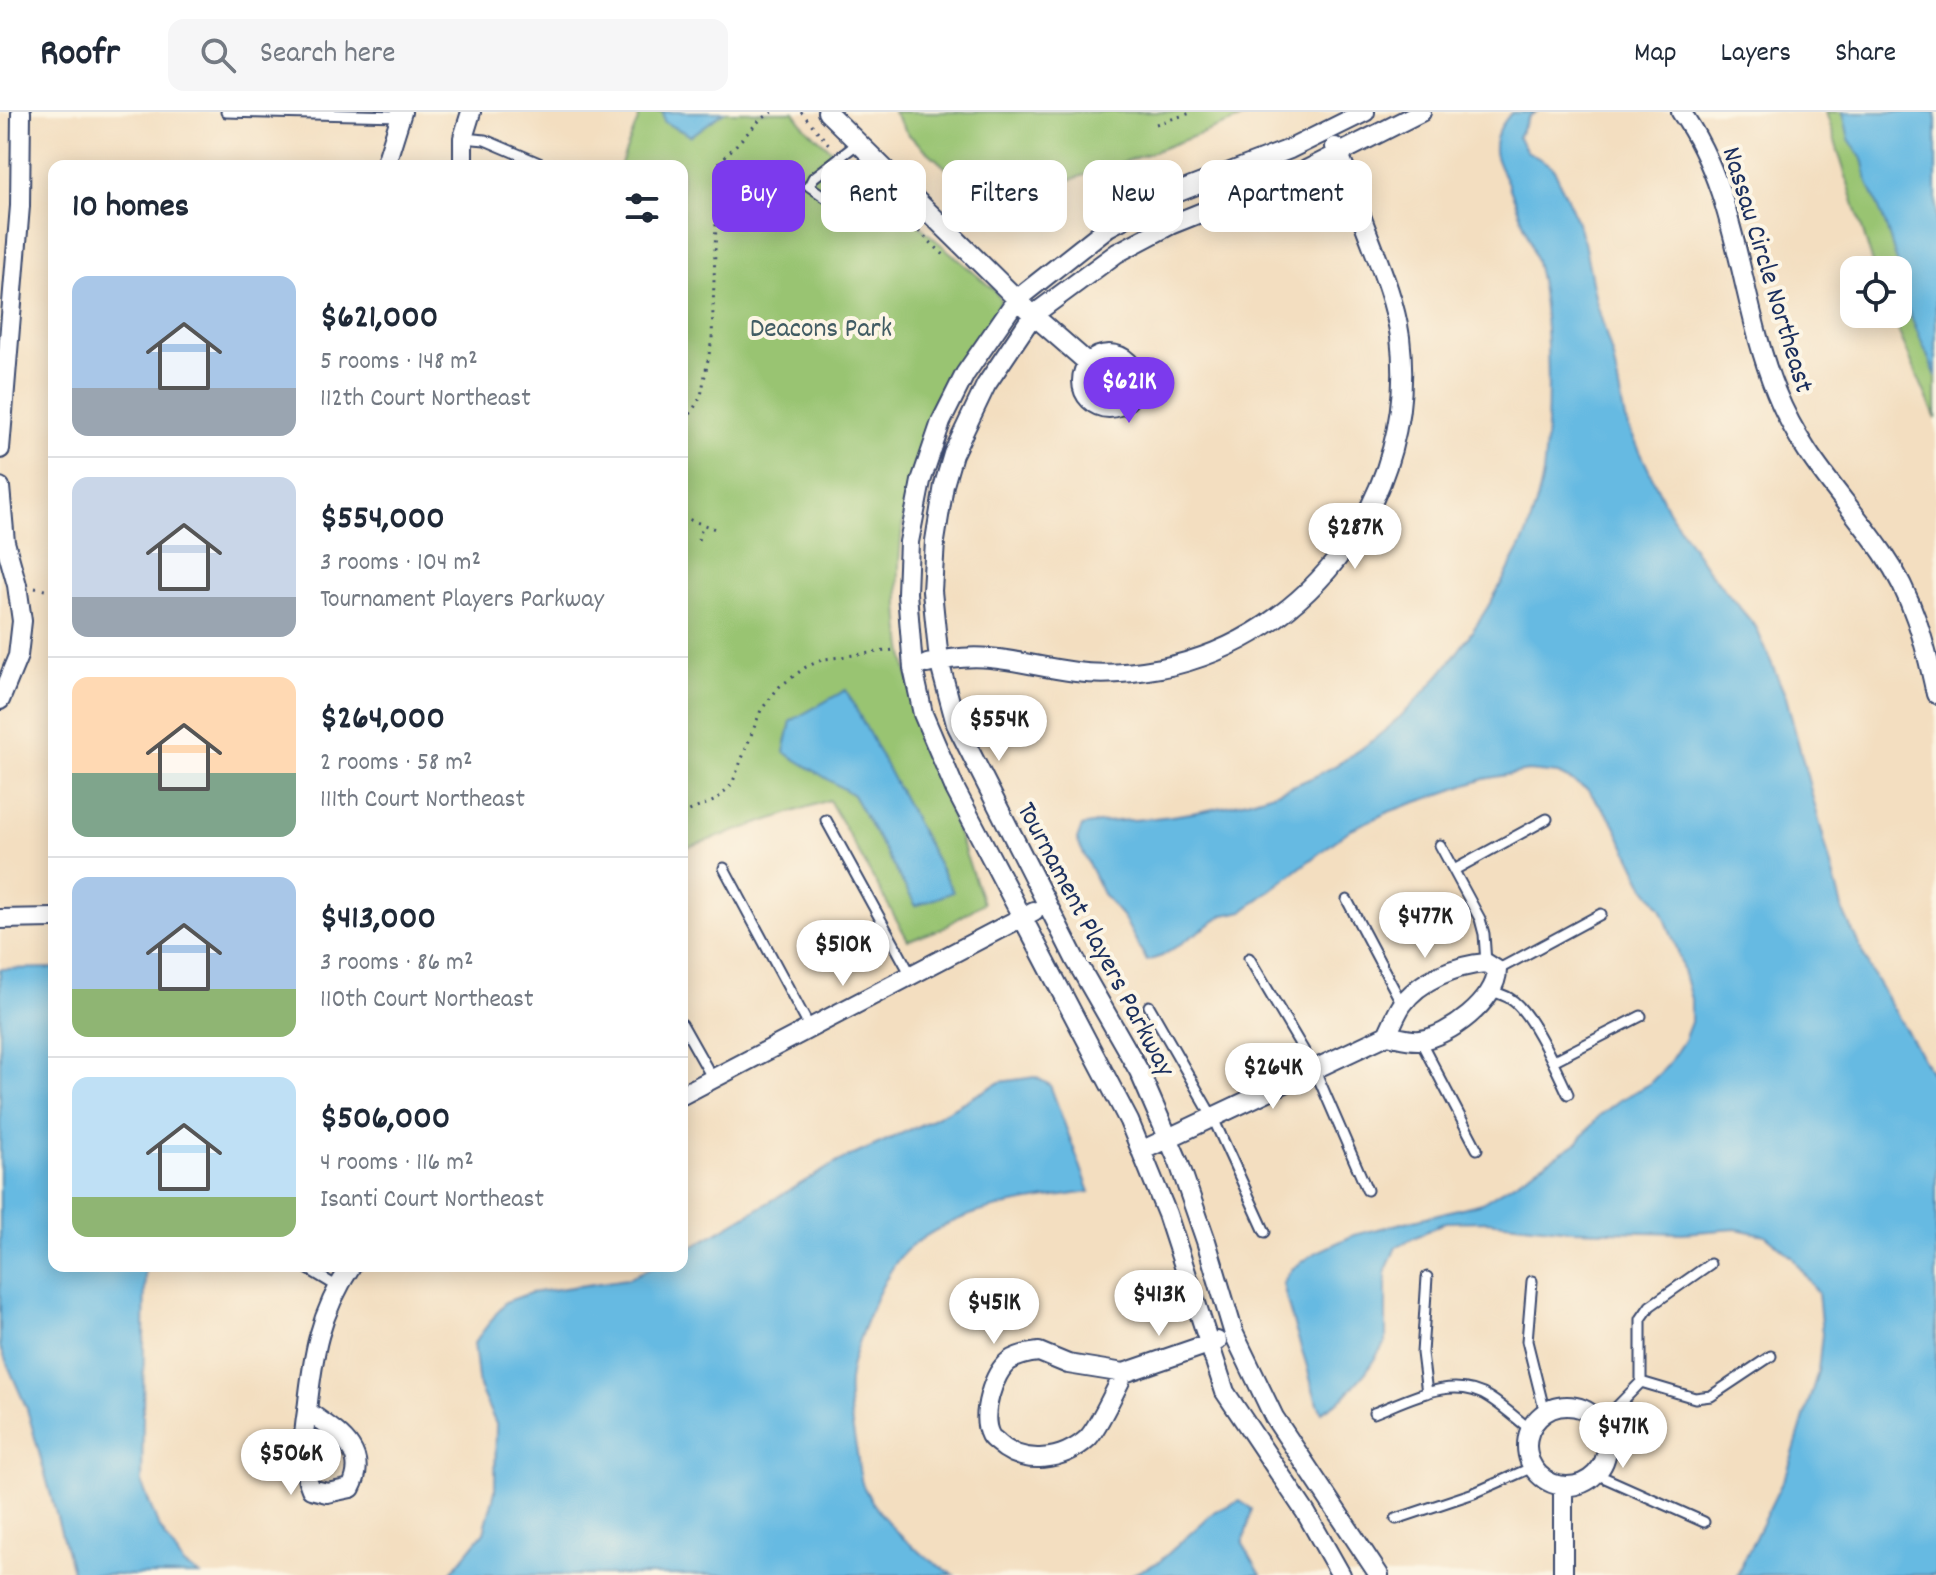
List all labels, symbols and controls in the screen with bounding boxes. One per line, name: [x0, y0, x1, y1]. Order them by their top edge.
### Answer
search box: [168, 19, 728, 91]
text: Roofr: [40, 28, 120, 83]
icon: search: [196, 33, 240, 77]
text: Search here: [260, 34, 395, 77]
text: Map: [1634, 35, 1677, 75]
text: Layers: [1721, 35, 1791, 75]
text: Share: [1835, 35, 1896, 75]
street label: Nassau Circle Northeast: [1709, 142, 1822, 399]
chip: Buy: [712, 160, 805, 232]
chip: Rent: [821, 160, 926, 232]
chip: Filters: [942, 160, 1067, 232]
chip: New: [1083, 160, 1183, 232]
chip: Apartment: [1199, 160, 1372, 232]
text: 10 homes: [72, 184, 189, 233]
icon: filters: [620, 186, 664, 230]
map controls: [1840, 256, 1912, 328]
button: locate: [1840, 256, 1912, 328]
text: $621,000: [320, 295, 438, 344]
icon: home: [136, 308, 232, 404]
park label: Deacons Park: [750, 311, 892, 351]
text: 5 rooms · 148 m²: [320, 344, 478, 381]
pin: $621K: [1073, 357, 1185, 425]
text: $621K: [1102, 364, 1157, 401]
text: 112th Court Northeast: [320, 381, 531, 418]
text: $554,000: [320, 496, 445, 545]
pin: $287K: [1299, 503, 1411, 571]
icon: home: [136, 509, 232, 605]
text: $287K: [1327, 510, 1383, 547]
text: 3 rooms · 104 m²: [320, 545, 481, 582]
text: Tournament Players Parkway: [320, 582, 604, 619]
pin: $554K: [943, 695, 1055, 763]
text: $264,000: [320, 696, 445, 745]
text: $554K: [969, 702, 1029, 739]
icon: home: [136, 709, 232, 805]
text: 2 rooms · 58 m²: [320, 745, 473, 782]
text: 111th Court Northeast: [320, 782, 525, 819]
street label: Tournament Players Parkway: [1004, 796, 1183, 1085]
pin: $477K: [1369, 892, 1481, 960]
text: $413,000: [320, 896, 436, 945]
text: $477K: [1397, 899, 1453, 936]
icon: home: [136, 909, 232, 1005]
pin: $510K: [787, 920, 899, 988]
text: $510K: [814, 927, 872, 964]
text: 3 rooms · 86 m²: [320, 945, 473, 982]
text: 110th Court Northeast: [320, 982, 534, 1019]
pin: $264K: [1217, 1043, 1329, 1111]
text: $264K: [1243, 1050, 1303, 1087]
text: $506,000: [320, 1096, 450, 1145]
icon: home: [136, 1109, 232, 1205]
text: 4 rooms · 116 m²: [320, 1145, 474, 1182]
text: Isanti Court Northeast: [320, 1182, 544, 1219]
pin: $413K: [1103, 1270, 1215, 1338]
text: $413K: [1132, 1277, 1186, 1314]
pin: $451K: [938, 1278, 1050, 1346]
text: $451K: [967, 1285, 1021, 1322]
pin: $471K: [1567, 1402, 1679, 1470]
text: $471K: [1597, 1409, 1649, 1446]
pin: $506K: [235, 1429, 347, 1497]
text: $506K: [259, 1436, 323, 1473]

